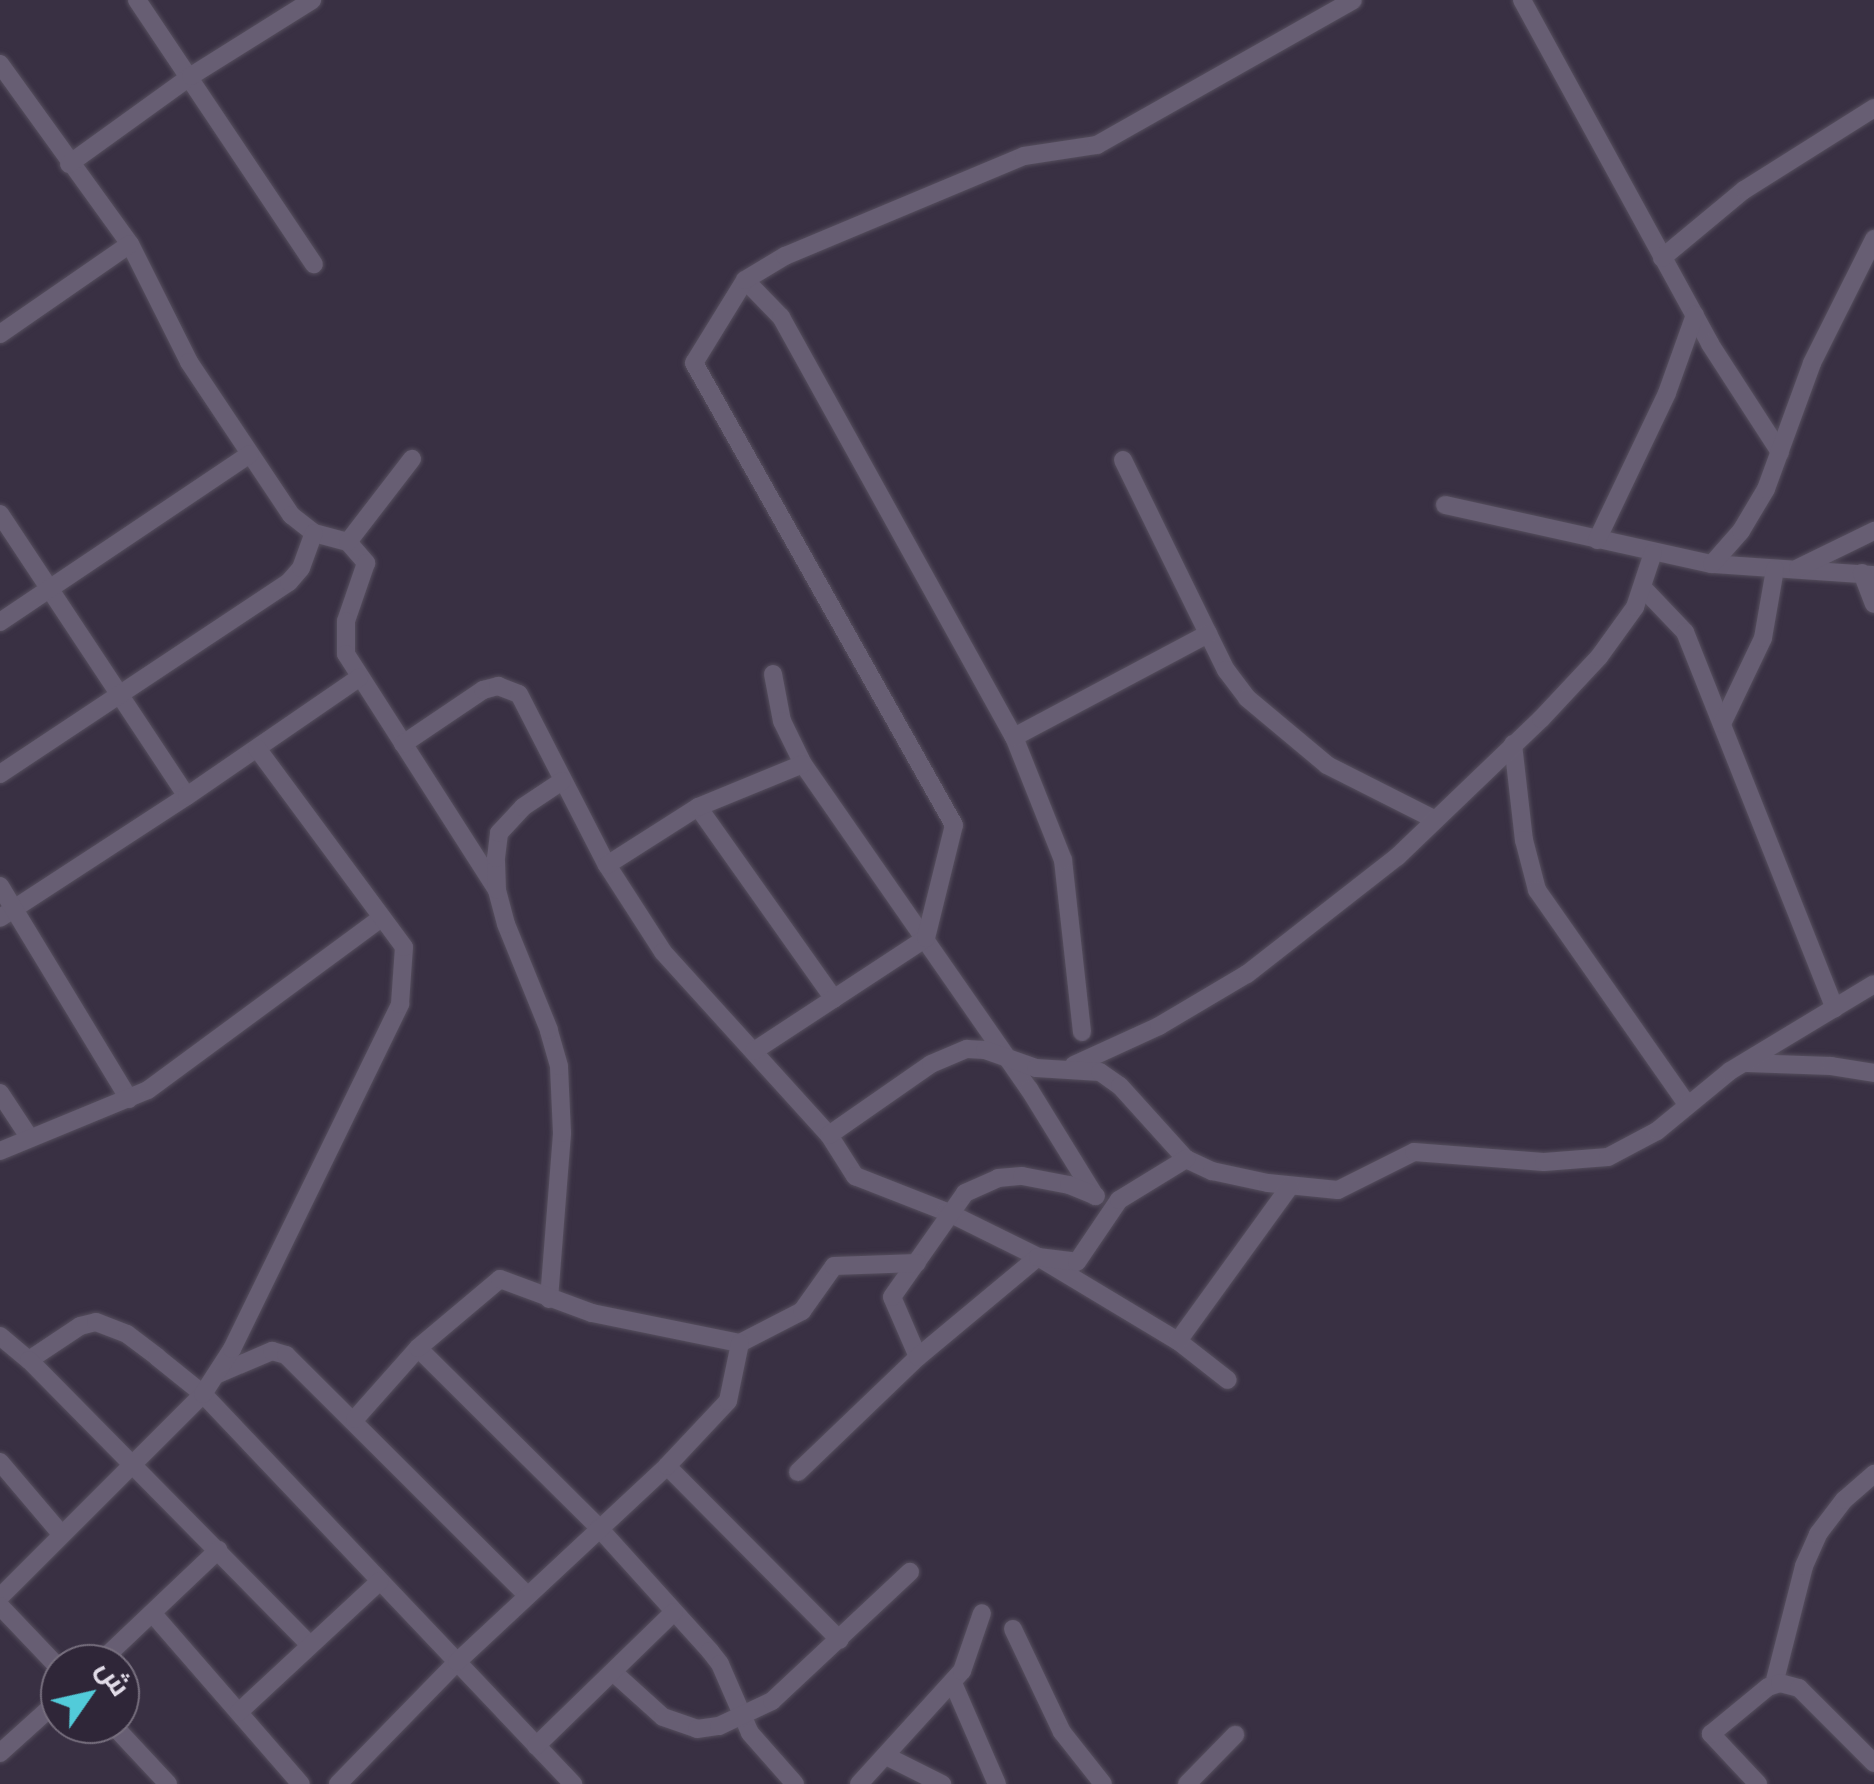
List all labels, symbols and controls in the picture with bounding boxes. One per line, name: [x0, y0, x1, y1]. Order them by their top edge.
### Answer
north arrow: [40, 1644, 140, 1744]
text: ش: [87, 1653, 139, 1704]

